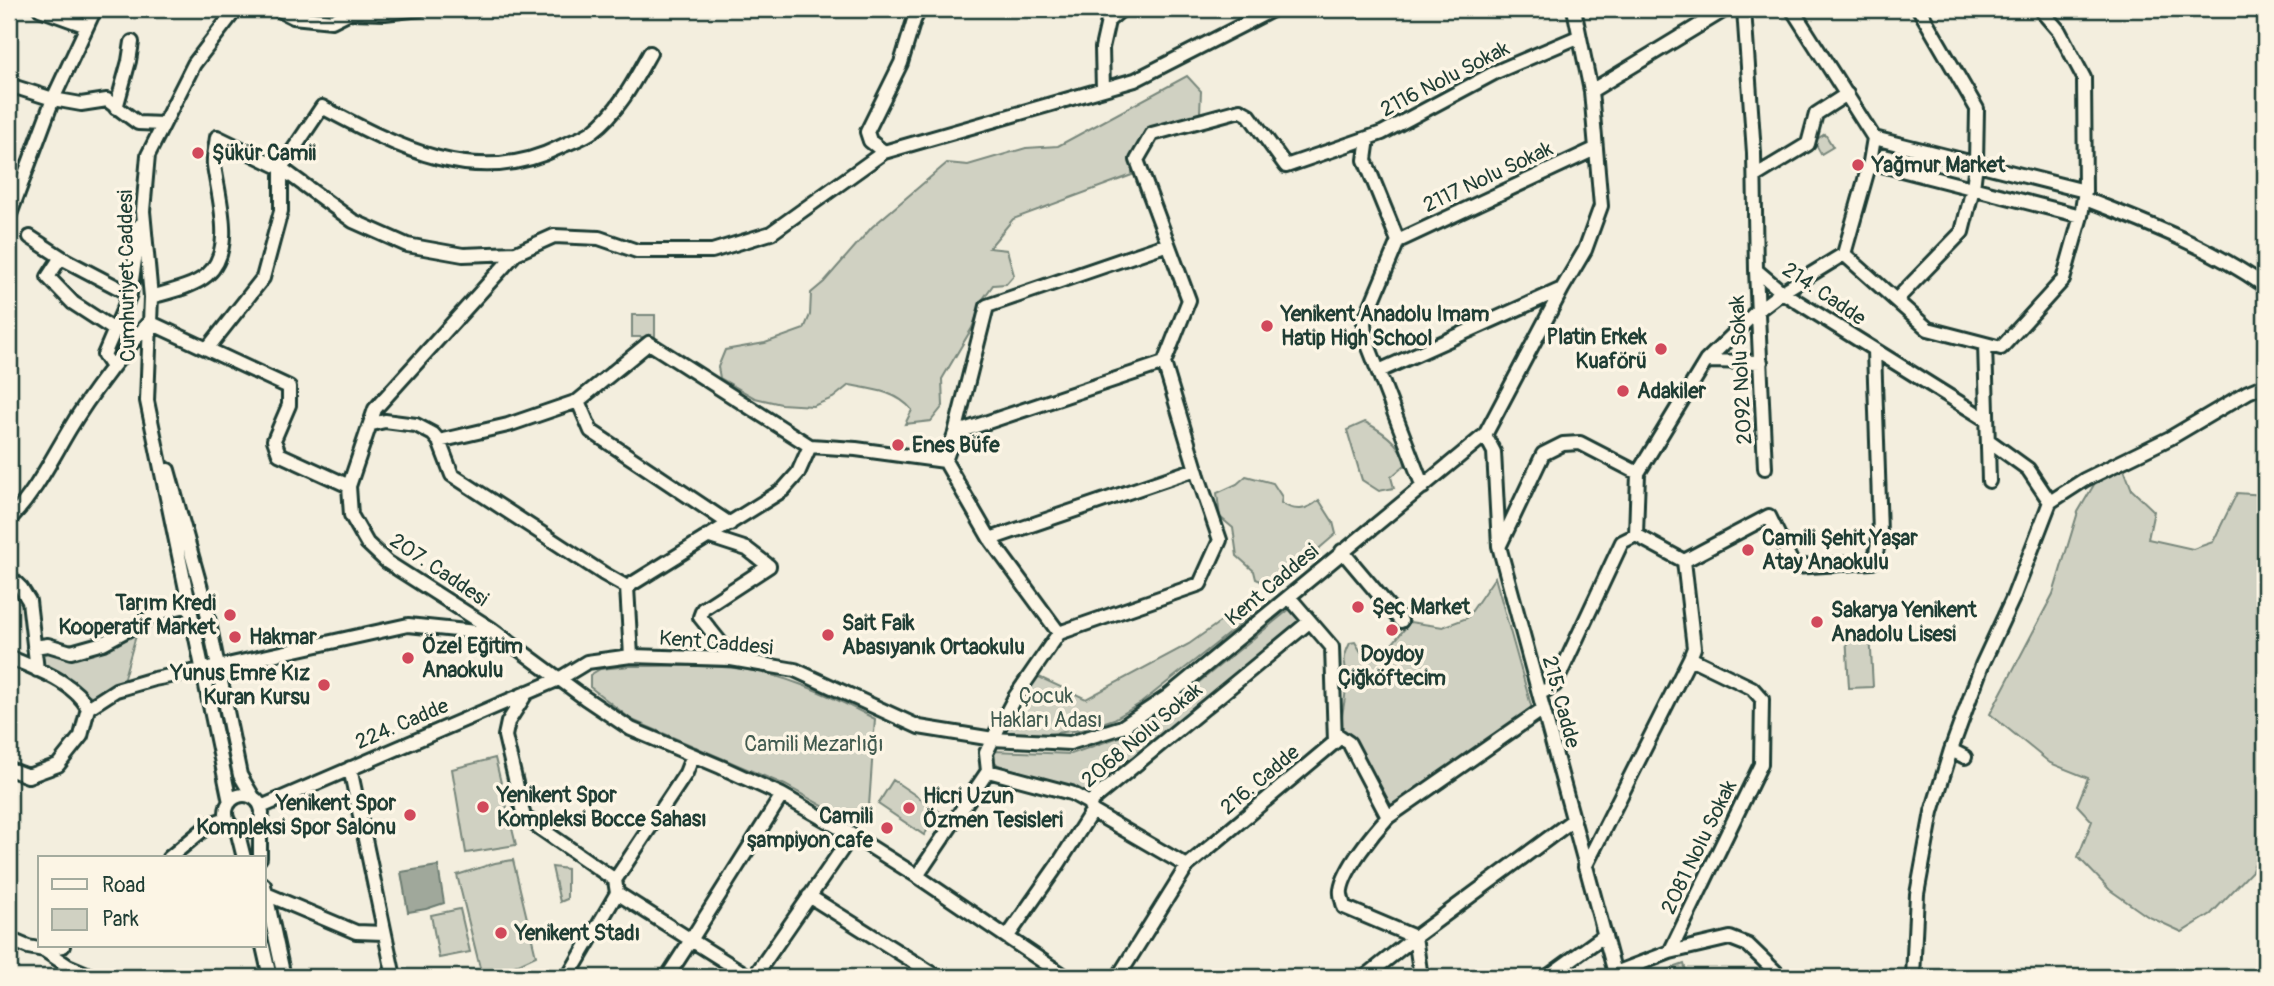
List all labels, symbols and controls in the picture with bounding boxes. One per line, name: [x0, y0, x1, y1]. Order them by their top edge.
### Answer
street label: 2116 Nolu Sokak: [1376, 35, 1514, 123]
street label: 2117 Nolu Sokak: [1419, 135, 1557, 219]
place label: Şükür Camii: [212, 140, 316, 167]
marker: Şükür Camii: [190, 145, 206, 161]
place label: Yağmur Market: [1871, 152, 2006, 179]
marker: Yağmur Market: [1850, 157, 1866, 173]
street label: Cumhuriyet Caddesi: [112, 189, 142, 362]
street label: 214. Cadde: [1777, 256, 1872, 332]
street label: 2092 Nolu Sokak: [1724, 294, 1758, 445]
place label: Yenikent Anadolu Imam Hatip High School: [1280, 301, 1490, 352]
marker: Yenikent Anadolu Imam Hatip High School: [1259, 318, 1275, 334]
place label: Platin Erkek Kuaförü: [1547, 324, 1647, 375]
marker: Platin Erkek Kuaförü: [1653, 341, 1669, 357]
place label: Adakiler: [1637, 378, 1707, 405]
marker: Adakiler: [1615, 383, 1631, 399]
place label: Enes Büfe: [912, 432, 1000, 459]
marker: Enes Büfe: [890, 437, 906, 453]
place label: Camili Şehit Yaşar Atay Anaokulu: [1762, 525, 1918, 576]
street label: 207. Caddesi: [384, 527, 494, 613]
street label: Kent Caddesi: [1220, 538, 1325, 632]
marker: Camili Şehit Yaşar Atay Anaokulu: [1740, 542, 1756, 558]
place label: Tarım Kredi Kooperatif Market: [58, 590, 217, 641]
place label: Şeç Market: [1372, 594, 1471, 621]
place label: Sakarya Yenikent Anadolu Lisesi: [1831, 597, 1977, 648]
marker: Şeç Market: [1350, 599, 1366, 615]
marker: Tarım Kredi Kooperatif Market: [222, 607, 238, 623]
place label: Sait Faik Abasıyanık Ortaokulu: [842, 610, 1025, 661]
marker: Sakarya Yenikent Anadolu Lisesi: [1809, 614, 1825, 630]
marker: Doydoy Çiğköftecim: [1384, 622, 1400, 638]
place label: Hakmar: [249, 624, 317, 651]
street label: Kent Caddesi: [658, 625, 774, 661]
marker: Sait Faik Abasıyanık Ortaokulu: [820, 627, 836, 643]
marker: Hakmar: [227, 629, 243, 645]
place label: Özel Eğitim Anaokulu: [422, 633, 523, 684]
place label: Doydoy Çiğköftecim: [1338, 641, 1446, 692]
marker: Özel Eğitim Anaokulu: [400, 650, 416, 666]
street label: 215. Cadde: [1536, 653, 1586, 752]
place label: Yunus Emre Kız Kuran Kursu: [170, 660, 310, 711]
street label: 2068 Nolu Sokak: [1076, 676, 1208, 794]
marker: Yunus Emre Kız Kuran Kursu: [316, 677, 332, 693]
park label: Çocuk Hakları Adası: [989, 683, 1103, 734]
street label: 224. Cadde: [351, 692, 453, 756]
park label: Camili Mezarlığı: [744, 731, 884, 758]
street label: 216. Cadde: [1215, 739, 1306, 821]
street label: 2081 Nolu Sokak: [1655, 775, 1743, 918]
place label: Yenikent Spor Kompleksi Bocce Sahası: [496, 782, 707, 833]
place label: Hicri Uzun Özmen Tesisleri: [923, 783, 1063, 834]
place label: Yenikent Spor Kompleksi Spor Salonu: [196, 790, 396, 841]
marker: Yenikent Spor Kompleksi Bocce Sahası: [475, 799, 491, 815]
marker: Hicri Uzun Özmen Tesisleri: [901, 800, 917, 816]
place label: Camili şampiyon cafe: [747, 803, 874, 854]
marker: Yenikent Spor Kompleksi Spor Salonu: [402, 807, 418, 823]
marker: Camili şampiyon cafe: [879, 820, 895, 836]
legend: [38, 856, 266, 948]
text: Road: [102, 872, 146, 899]
text: Park: [102, 906, 139, 933]
place label: Yenikent Stadı: [514, 920, 640, 947]
marker: Yenikent Stadı: [493, 925, 509, 941]

